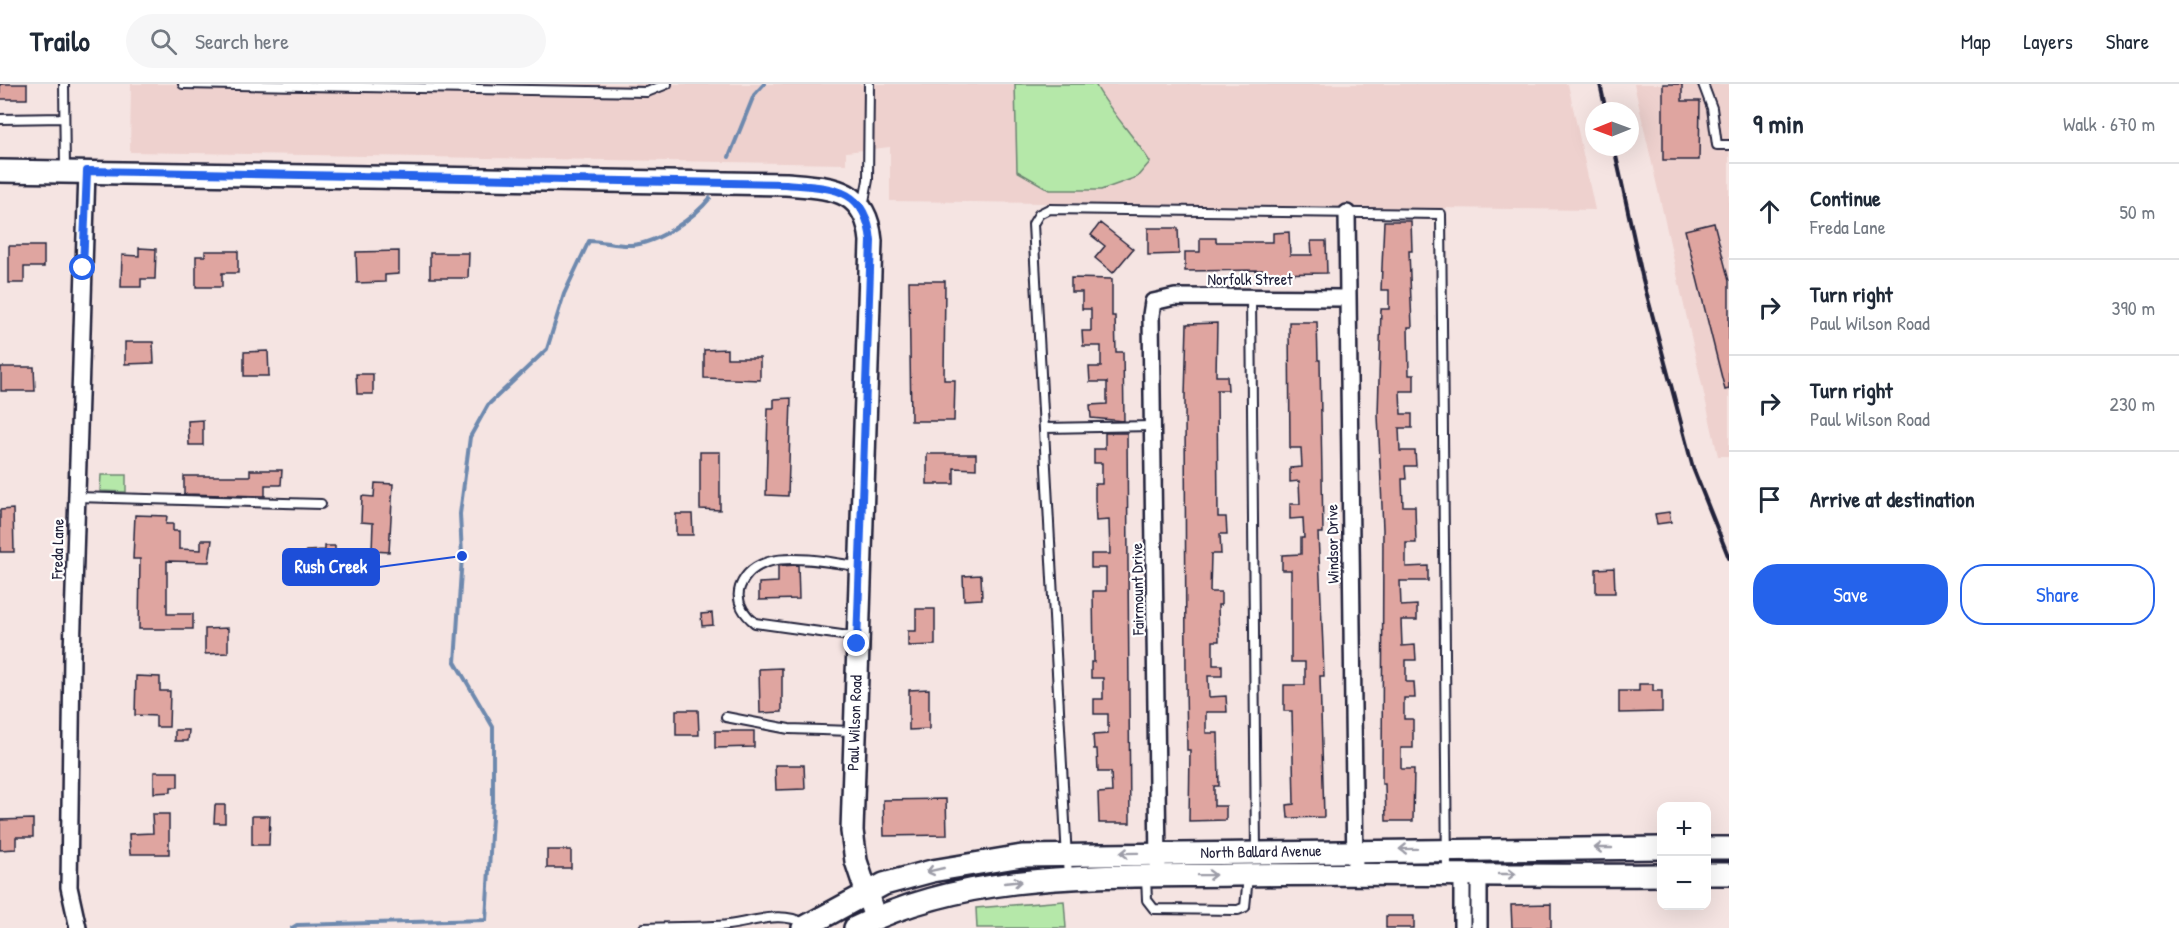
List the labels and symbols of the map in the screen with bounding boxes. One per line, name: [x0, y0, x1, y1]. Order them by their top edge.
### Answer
north arrow: [1585, 102, 1639, 156]
route start: [69, 254, 95, 280]
street label: Norfolk Street: [1207, 268, 1293, 290]
street label: Windsor Drive: [1320, 503, 1344, 584]
street label: Freda Lane: [45, 518, 69, 580]
street label: Fairmount Drive: [1125, 542, 1149, 636]
callout: Rush Creek: [283, 549, 379, 585]
text: Rush Creek: [295, 554, 368, 579]
route end: [843, 630, 869, 656]
street label: Paul Wilson Road: [841, 675, 867, 771]
street label: North Ballard Avenue: [1200, 839, 1322, 863]
one-way arrow: [1594, 842, 1614, 854]
one-way arrow: [1399, 844, 1419, 855]
one-way arrow: [1120, 847, 1140, 859]
one-way arrow: [926, 865, 945, 877]
one-way arrow: [1497, 868, 1517, 880]
one-way arrow: [1197, 869, 1217, 881]
one-way arrow: [1002, 876, 1022, 887]

